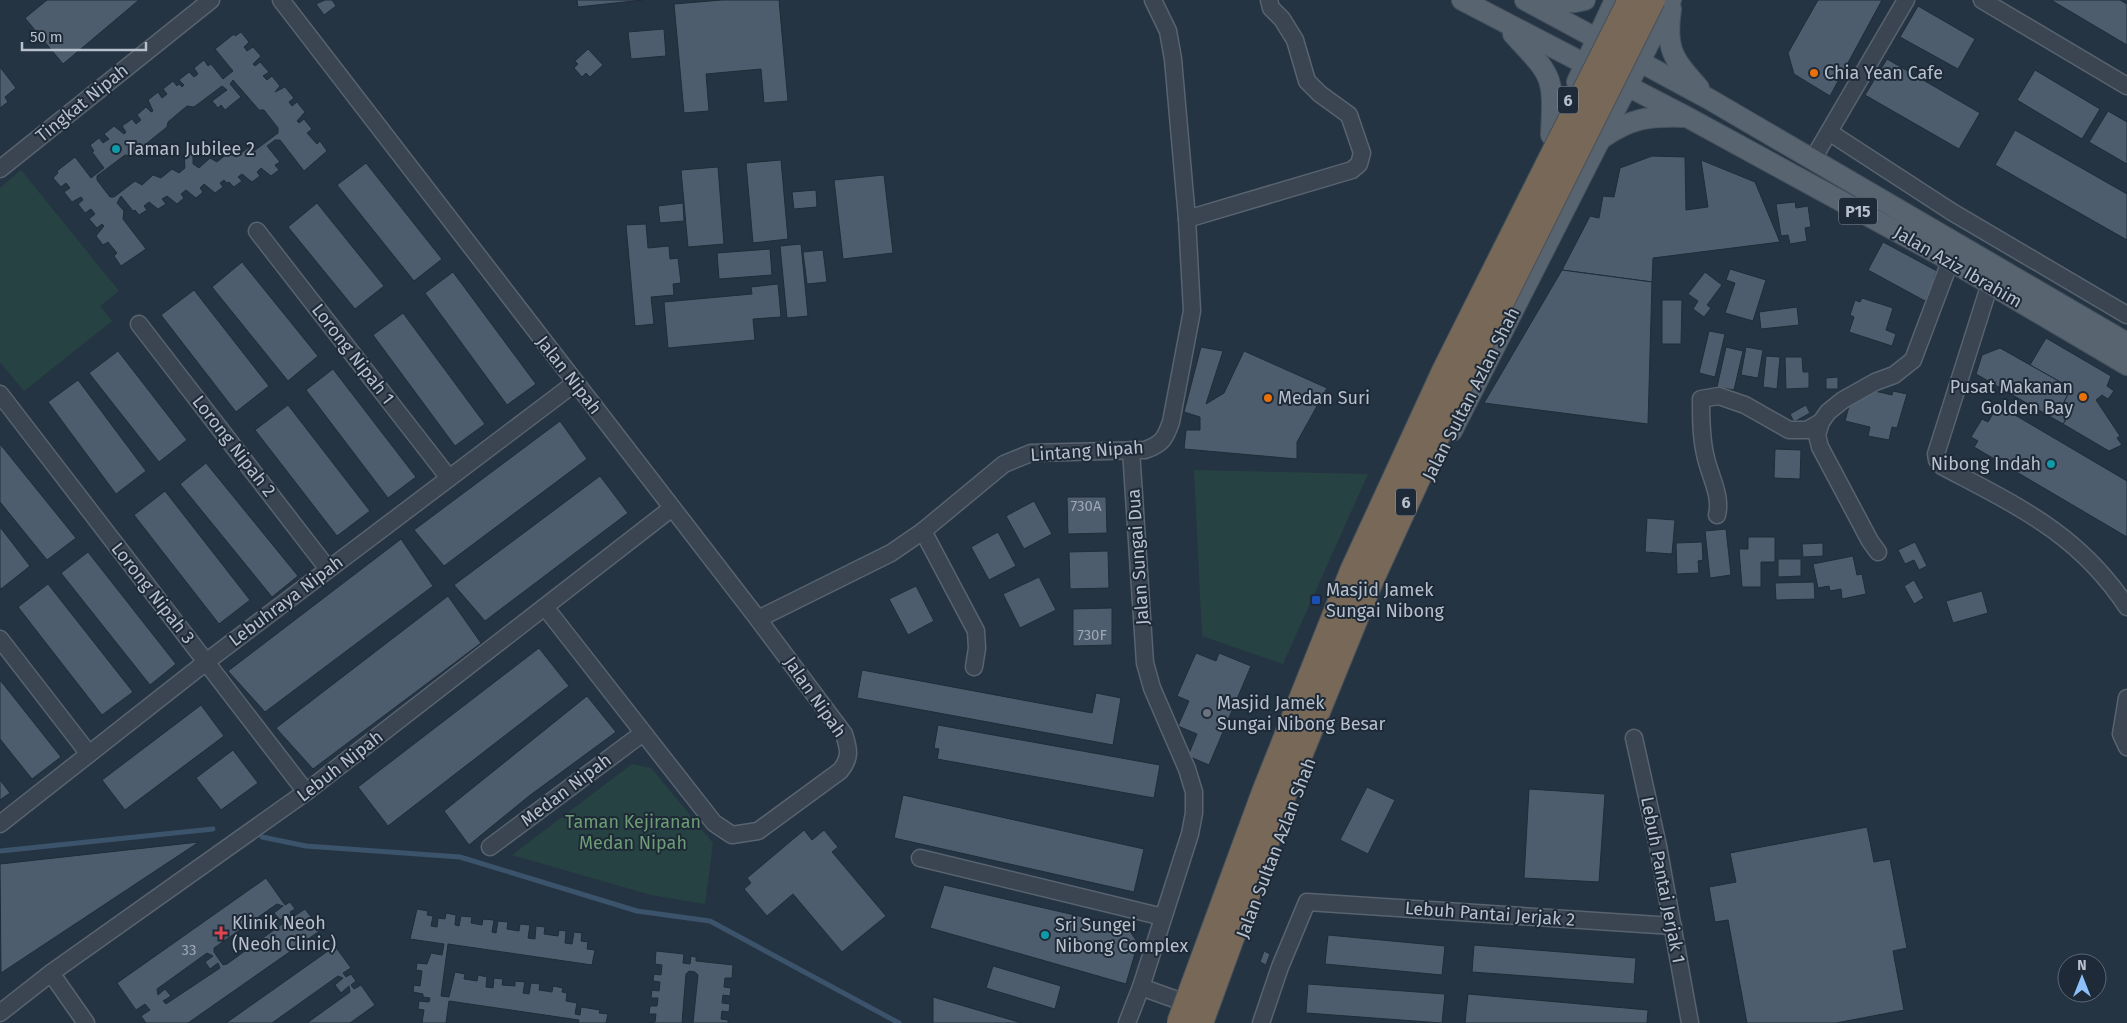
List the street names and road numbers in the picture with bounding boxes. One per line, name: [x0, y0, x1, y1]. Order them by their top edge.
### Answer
street label: Tingkat Nipah: [31, 59, 133, 147]
road number: 6: [1558, 86, 1578, 114]
road number: P15: [1839, 198, 1877, 225]
street label: Jalan Aziz Ibrahim: [1890, 221, 2026, 313]
street label: Lorong Nipah 1: [307, 299, 399, 409]
street label: Jalan Sultan Azlan Shah: [1418, 304, 1524, 484]
street label: Jalan Nipah: [532, 331, 606, 419]
street label: Lorong Nipah 2: [188, 391, 280, 501]
street label: Lintang Nipah: [1030, 436, 1144, 466]
street label: Jalan Sungai Dua: [1122, 488, 1154, 626]
road number: 6: [1396, 488, 1416, 516]
street label: Lorong Nipah 3: [107, 538, 199, 648]
street label: Lebuhraya Nipah: [225, 551, 347, 651]
street label: Jalan Nipah: [779, 652, 851, 742]
street label: Lebuh Nipah: [293, 726, 387, 806]
street label: Medan Nipah: [516, 749, 616, 831]
street label: Jalan Sultan Azlan Shah: [1231, 755, 1321, 941]
street label: Lebuh Pantai Jerjak 1: [1636, 795, 1690, 965]
street label: Lebuh Pantai Jerjak 2: [1404, 897, 1576, 931]

